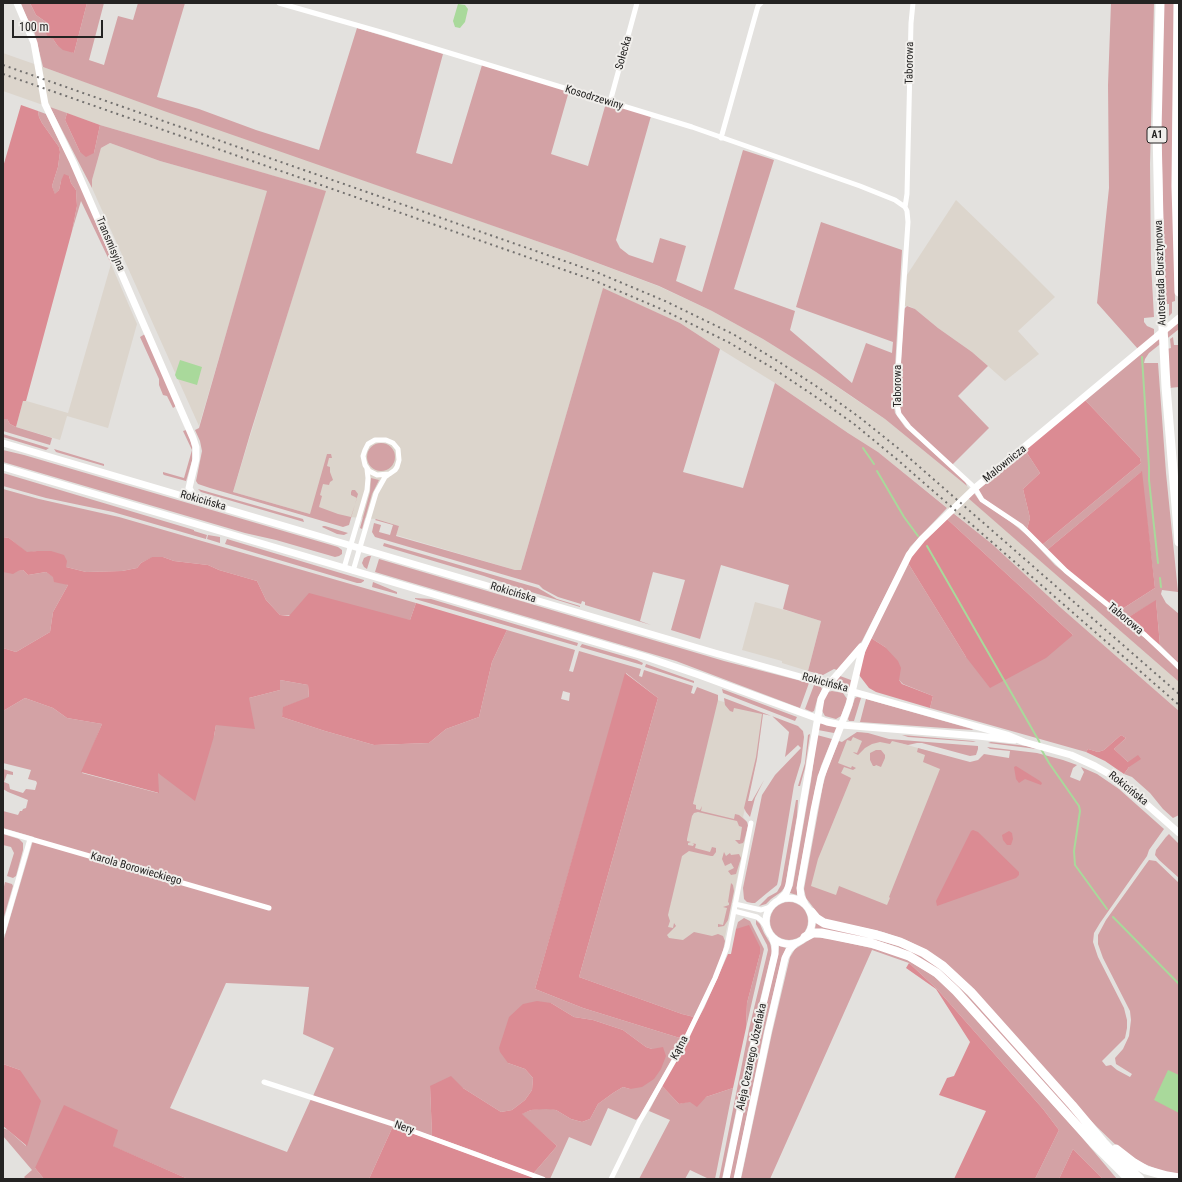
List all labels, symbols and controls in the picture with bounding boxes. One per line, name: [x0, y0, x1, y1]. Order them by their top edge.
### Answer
scale bar: [14, 12, 105, 38]
text: 100 m: [19, 20, 49, 34]
street label: Sołecka: [613, 35, 635, 71]
street label: Taborowa: [903, 42, 917, 84]
street label: Kosodrzewiny: [563, 83, 625, 113]
road number: A1: [1147, 127, 1167, 143]
street label: Transmisyjna: [93, 215, 127, 273]
street label: Autostrada Bursztynowa: [1153, 220, 1169, 326]
street label: Taborowa: [891, 365, 905, 407]
street label: Malownicza: [981, 443, 1029, 485]
street label: Rokicińska: [179, 488, 227, 514]
street label: Rokicińska: [489, 580, 537, 606]
street label: Taborowa: [1104, 600, 1146, 638]
street label: Rokicińska: [801, 671, 849, 695]
street label: Rokicińska: [1106, 769, 1150, 809]
street label: Karola Borowieckiego: [89, 850, 183, 888]
street label: Aleja Cezarego Józefiaka: [734, 1002, 770, 1112]
street label: Kątna: [668, 1034, 692, 1062]
street label: Nery: [392, 1119, 416, 1137]

